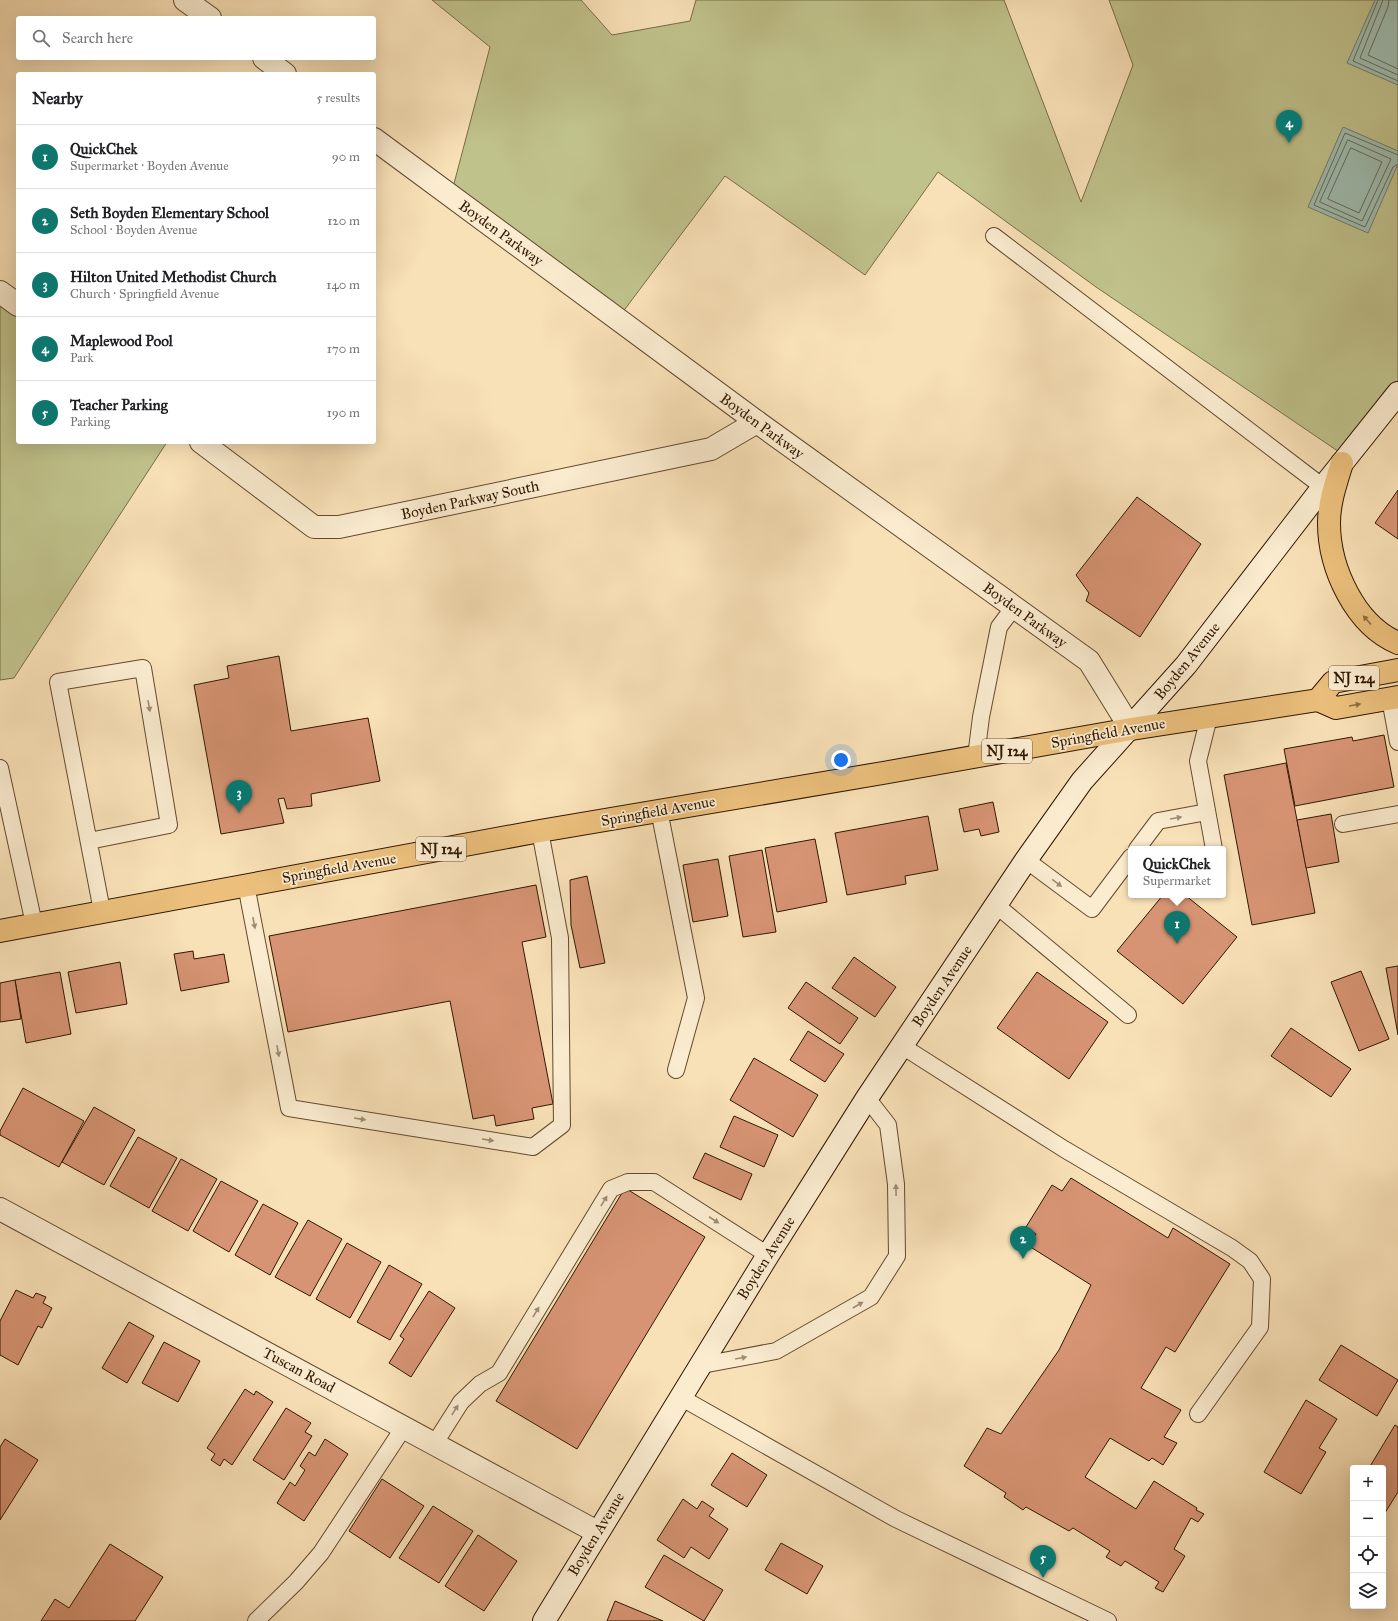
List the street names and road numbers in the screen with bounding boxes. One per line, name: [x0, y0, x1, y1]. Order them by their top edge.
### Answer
street label: Boyden Parkway: [455, 196, 547, 270]
street label: Boyden Parkway: [716, 389, 808, 463]
street label: Boyden Parkway South: [399, 476, 541, 523]
street label: Boyden Parkway: [979, 578, 1071, 652]
street label: Boyden Avenue: [1150, 619, 1224, 703]
road number: NJ 124: [1329, 666, 1379, 690]
street label: Springfield Avenue: [1049, 714, 1167, 752]
road number: NJ 124: [982, 739, 1032, 763]
street label: Springfield Avenue: [599, 792, 717, 830]
road number: NJ 124: [416, 837, 466, 861]
street label: Springfield Avenue: [280, 849, 398, 887]
street label: Boyden Avenue: [908, 942, 976, 1030]
street label: Boyden Avenue: [733, 1213, 799, 1303]
street label: Tuscan Road: [260, 1343, 339, 1397]
street label: Boyden Avenue: [564, 1489, 628, 1579]

